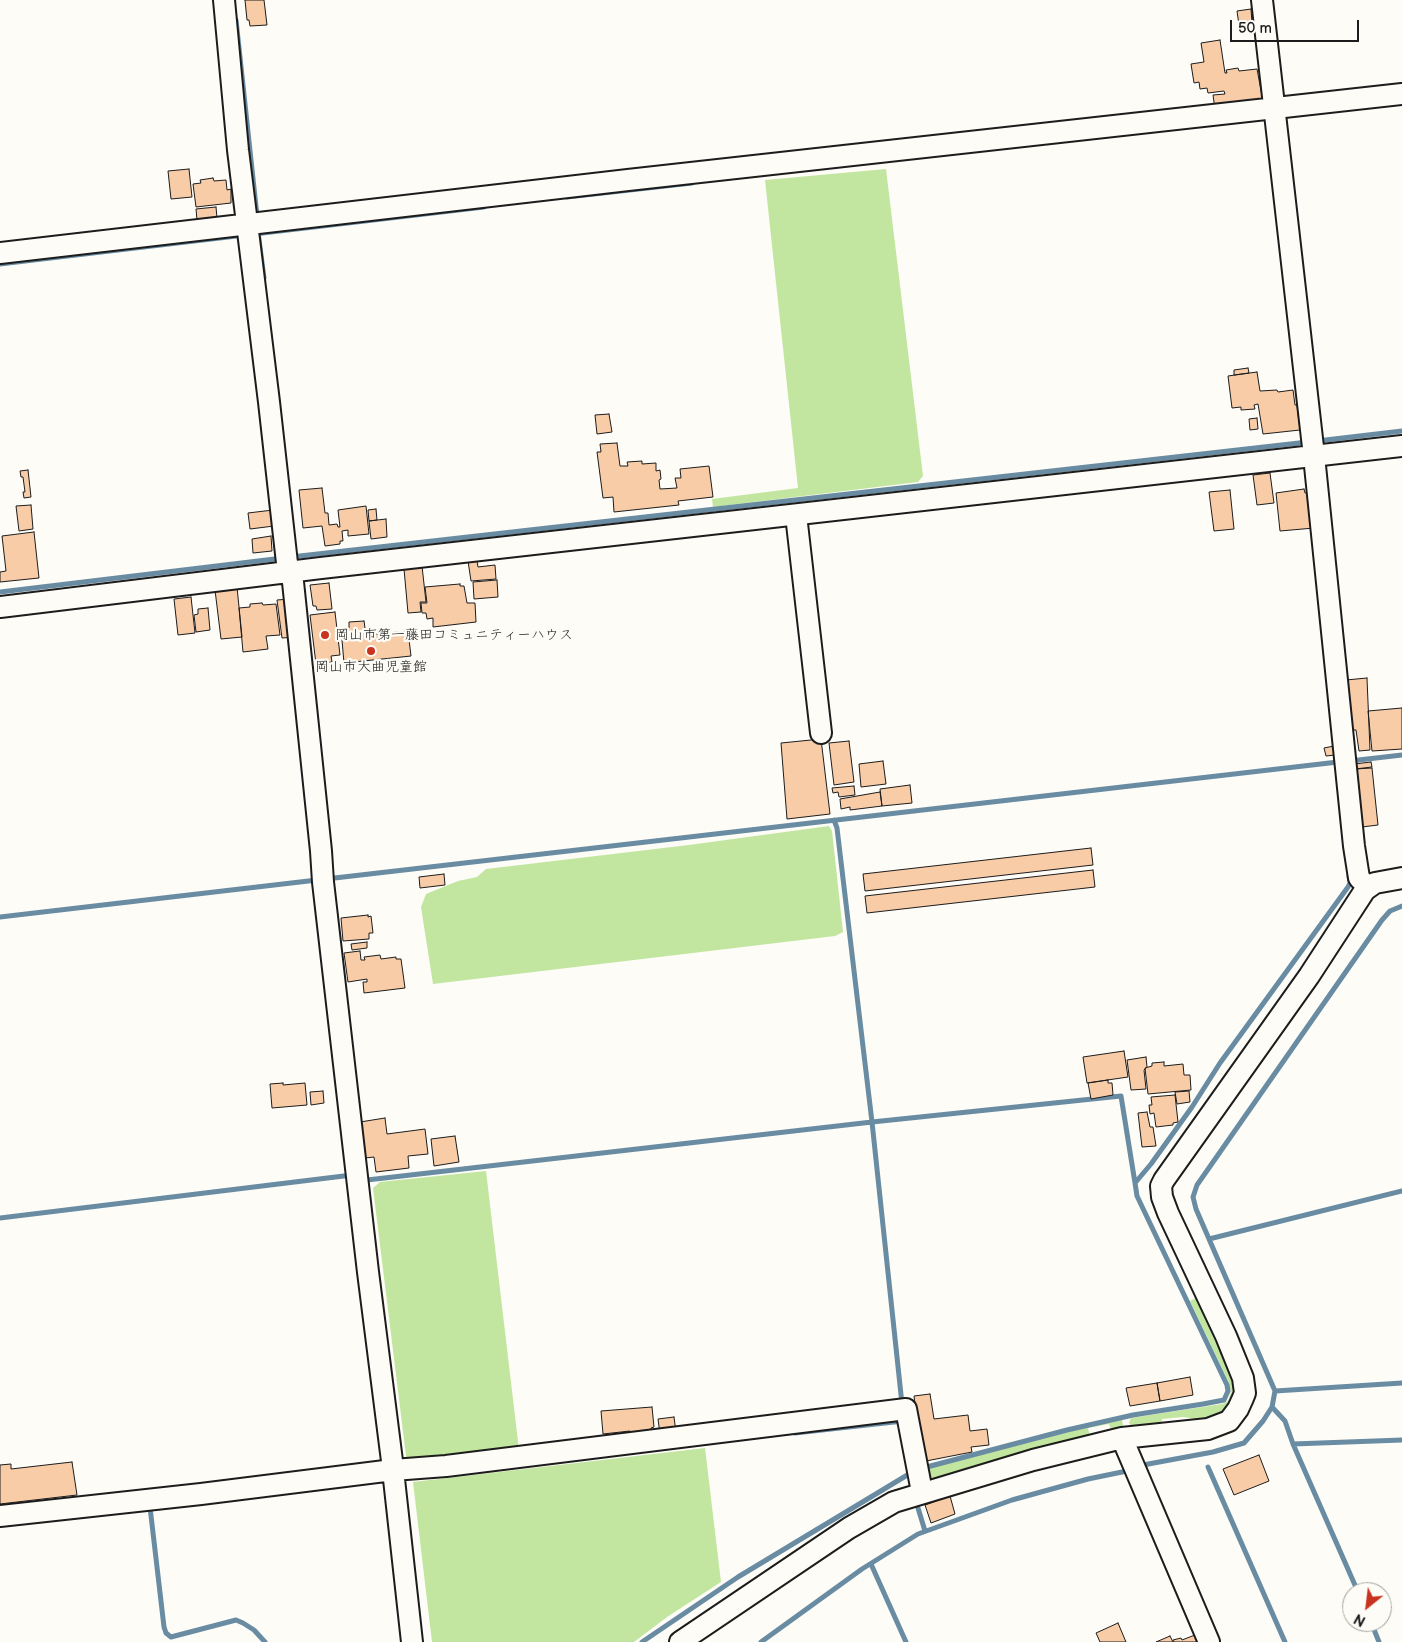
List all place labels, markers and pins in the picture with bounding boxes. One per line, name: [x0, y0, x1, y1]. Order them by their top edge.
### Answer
place label: 岡山市第一藤田コミュニティーハウス: [335, 627, 573, 643]
marker: 岡山市第一藤田コミュニティーハウス: [319, 629, 331, 641]
marker: 岡山市大曲児童館: [365, 645, 377, 657]
place label: 岡山市大曲児童館: [315, 659, 427, 675]

